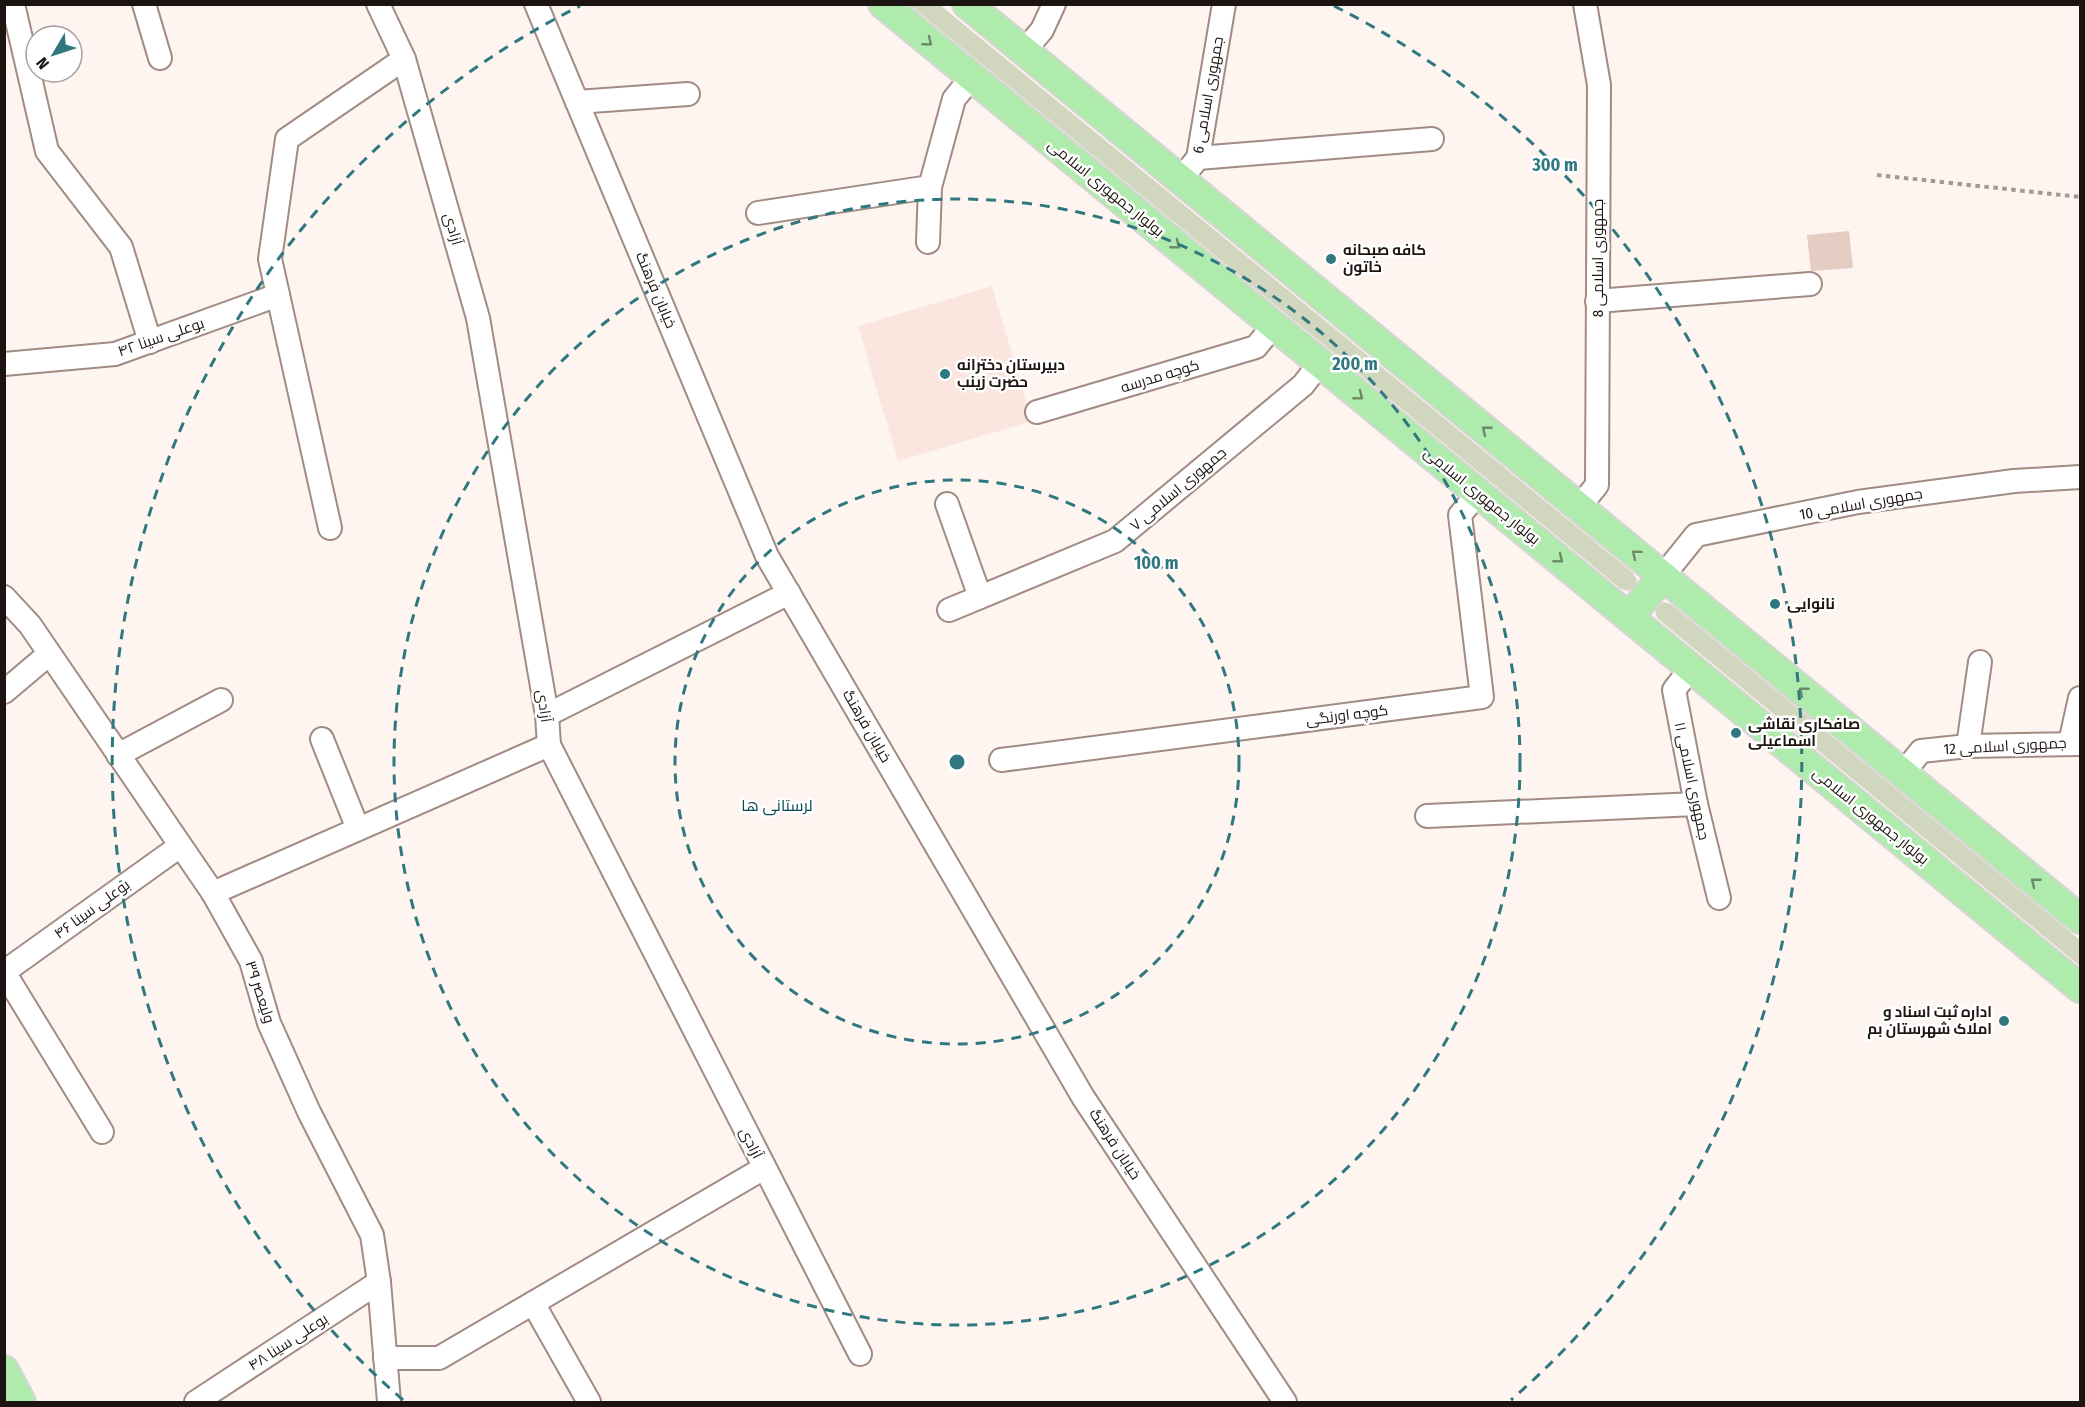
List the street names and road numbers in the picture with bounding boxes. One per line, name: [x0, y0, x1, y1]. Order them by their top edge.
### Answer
street label: جمهوری اسلامی 6: [1189, 35, 1228, 155]
street label: بولوار جمهوری اسلامی: [1044, 136, 1168, 241]
street label: جمهوری اسلامی 8: [1589, 199, 1608, 317]
street label: آزادی: [439, 211, 466, 247]
street label: خیابان فرهنگ: [631, 249, 680, 331]
street label: بوعلی سینا ۴۲: [116, 314, 207, 361]
street label: کوچه مدرسه: [1119, 356, 1202, 397]
street label: جمهوری اسلامی ۷: [1126, 443, 1230, 535]
street label: بولوار جمهوری اسلامی: [1420, 444, 1544, 549]
street label: جمهوری اسلامی 10: [1798, 484, 1924, 525]
street label: خیابان فرهنگ: [838, 686, 895, 766]
street label: آزادی: [532, 689, 555, 724]
street label: کوچه اورنگی: [1305, 701, 1389, 730]
street label: جمهوری اسلامی ۱۱: [1670, 720, 1713, 842]
street label: جمهوری اسلامی 12: [1943, 734, 2067, 759]
street label: بولوار جمهوری اسلامی: [1809, 764, 1933, 869]
street label: بوعلی سینا ۴۶: [51, 875, 134, 943]
street label: ولیعصر ۳۹: [241, 959, 279, 1025]
street label: خیابان فرهنگ: [1084, 1105, 1145, 1184]
street label: آزادی: [735, 1124, 766, 1162]
street label: بوعلی سینا ۴۸: [245, 1310, 332, 1375]

